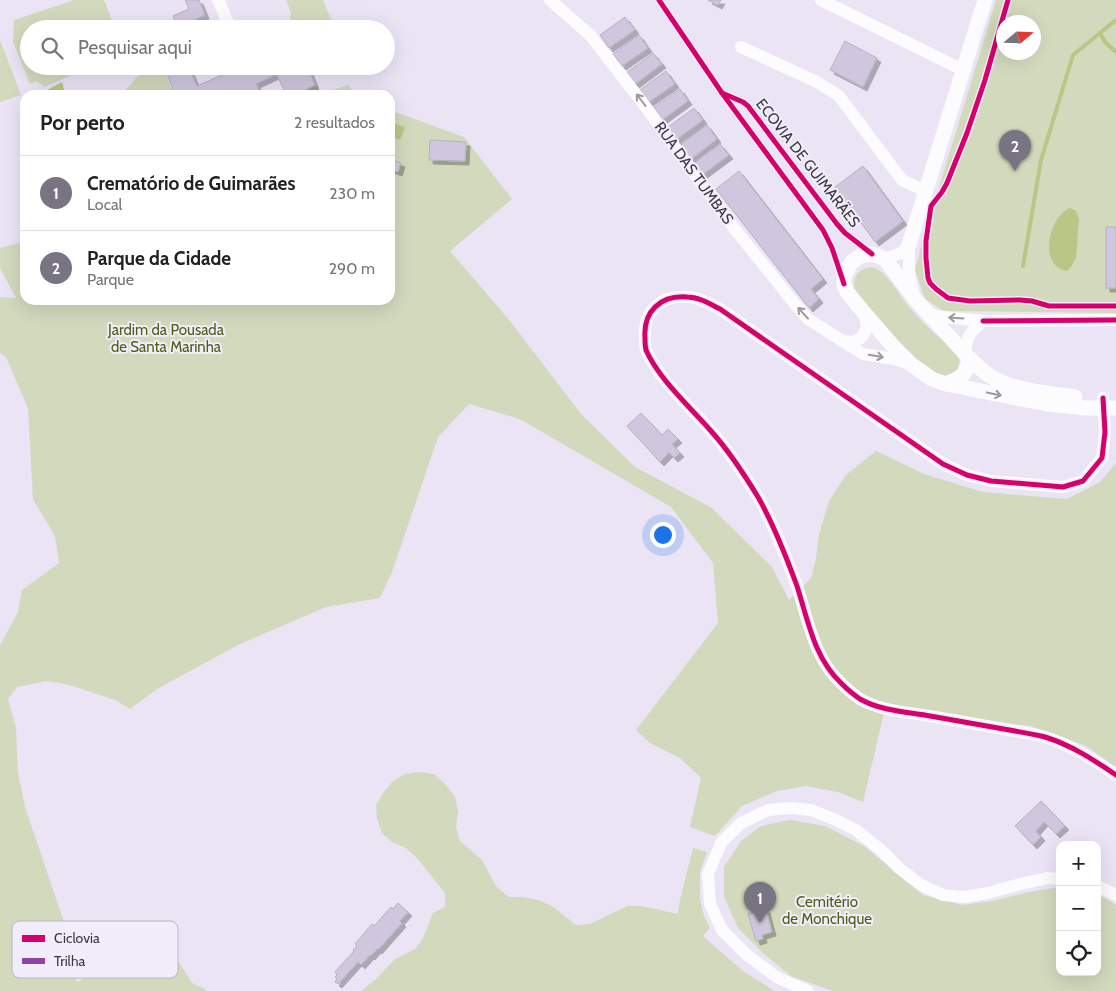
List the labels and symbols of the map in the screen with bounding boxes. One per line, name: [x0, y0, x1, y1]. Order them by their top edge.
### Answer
north arrow: [996, 15, 1041, 60]
one-way arrow: [636, 93, 646, 107]
street label: ECOVIA DE GUIMARÃES: [752, 95, 864, 231]
street label: RUA DAS TUMBAS: [651, 118, 737, 228]
pin: 2: [999, 130, 1031, 171]
one-way arrow: [797, 306, 809, 319]
one-way arrow: [948, 313, 964, 322]
park label: Jardim da Pousada de Santa Marinha: [107, 321, 225, 356]
one-way arrow: [868, 351, 884, 361]
one-way arrow: [985, 390, 1001, 399]
your location: [650, 522, 676, 548]
pin: 1: [744, 882, 776, 923]
park label: Cemitério de Monchique: [782, 893, 872, 928]
legend: [12, 921, 178, 978]
text: Ciclovia: [54, 929, 100, 947]
text: Trilha: [54, 952, 86, 970]

